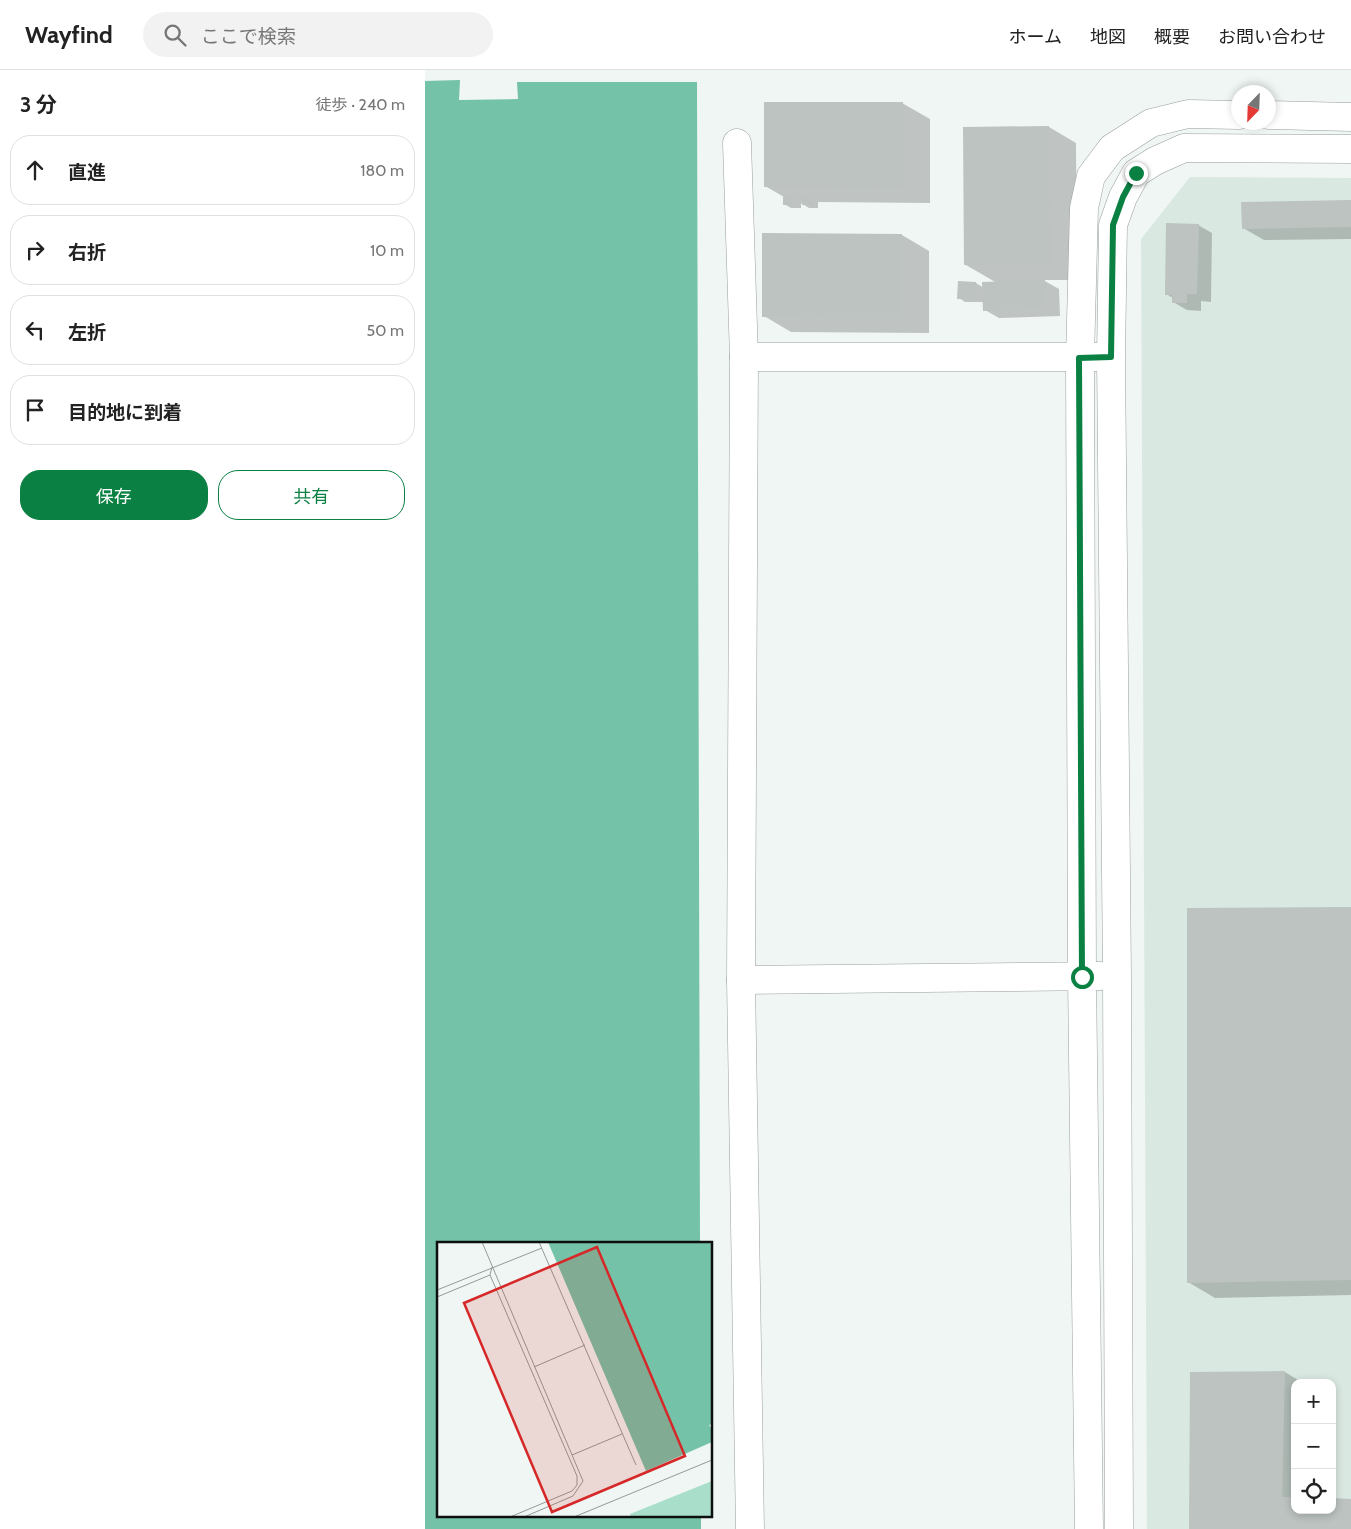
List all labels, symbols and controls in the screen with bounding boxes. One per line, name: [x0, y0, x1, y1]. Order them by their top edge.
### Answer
search box: [143, 12, 493, 57]
text: Wayfind: [25, 20, 113, 49]
icon: search: [161, 21, 189, 49]
text: ここで検索: [201, 25, 296, 48]
text: ホーム: [1009, 26, 1062, 48]
text: 地図: [1090, 26, 1126, 48]
text: 概要: [1154, 26, 1190, 48]
text: お問い合わせ: [1218, 26, 1326, 48]
north arrow: [1231, 85, 1276, 130]
text: 3 分: [20, 92, 57, 117]
text: 徒歩 · 240 m: [316, 95, 405, 114]
icon: ahead: [21, 156, 49, 184]
text: 直進: [68, 161, 106, 184]
text: 180 m: [360, 161, 404, 180]
route end: [1125, 162, 1148, 185]
icon: right: [21, 236, 49, 264]
text: 右折: [68, 241, 106, 264]
text: 10 m: [370, 241, 404, 260]
icon: left: [21, 316, 49, 344]
text: 左折: [68, 321, 106, 344]
text: 50 m: [367, 321, 404, 340]
icon: arrive: [21, 396, 49, 424]
text: 目的地に到着: [68, 401, 182, 424]
button: 保存: [20, 470, 208, 520]
button: 共有: [218, 470, 405, 520]
route start: [1071, 966, 1094, 989]
inset map: [437, 1242, 713, 1516]
map controls: [1291, 1379, 1336, 1514]
button: +: [1291, 1379, 1336, 1424]
button: −: [1291, 1424, 1336, 1469]
button: locate: [1291, 1469, 1336, 1514]

